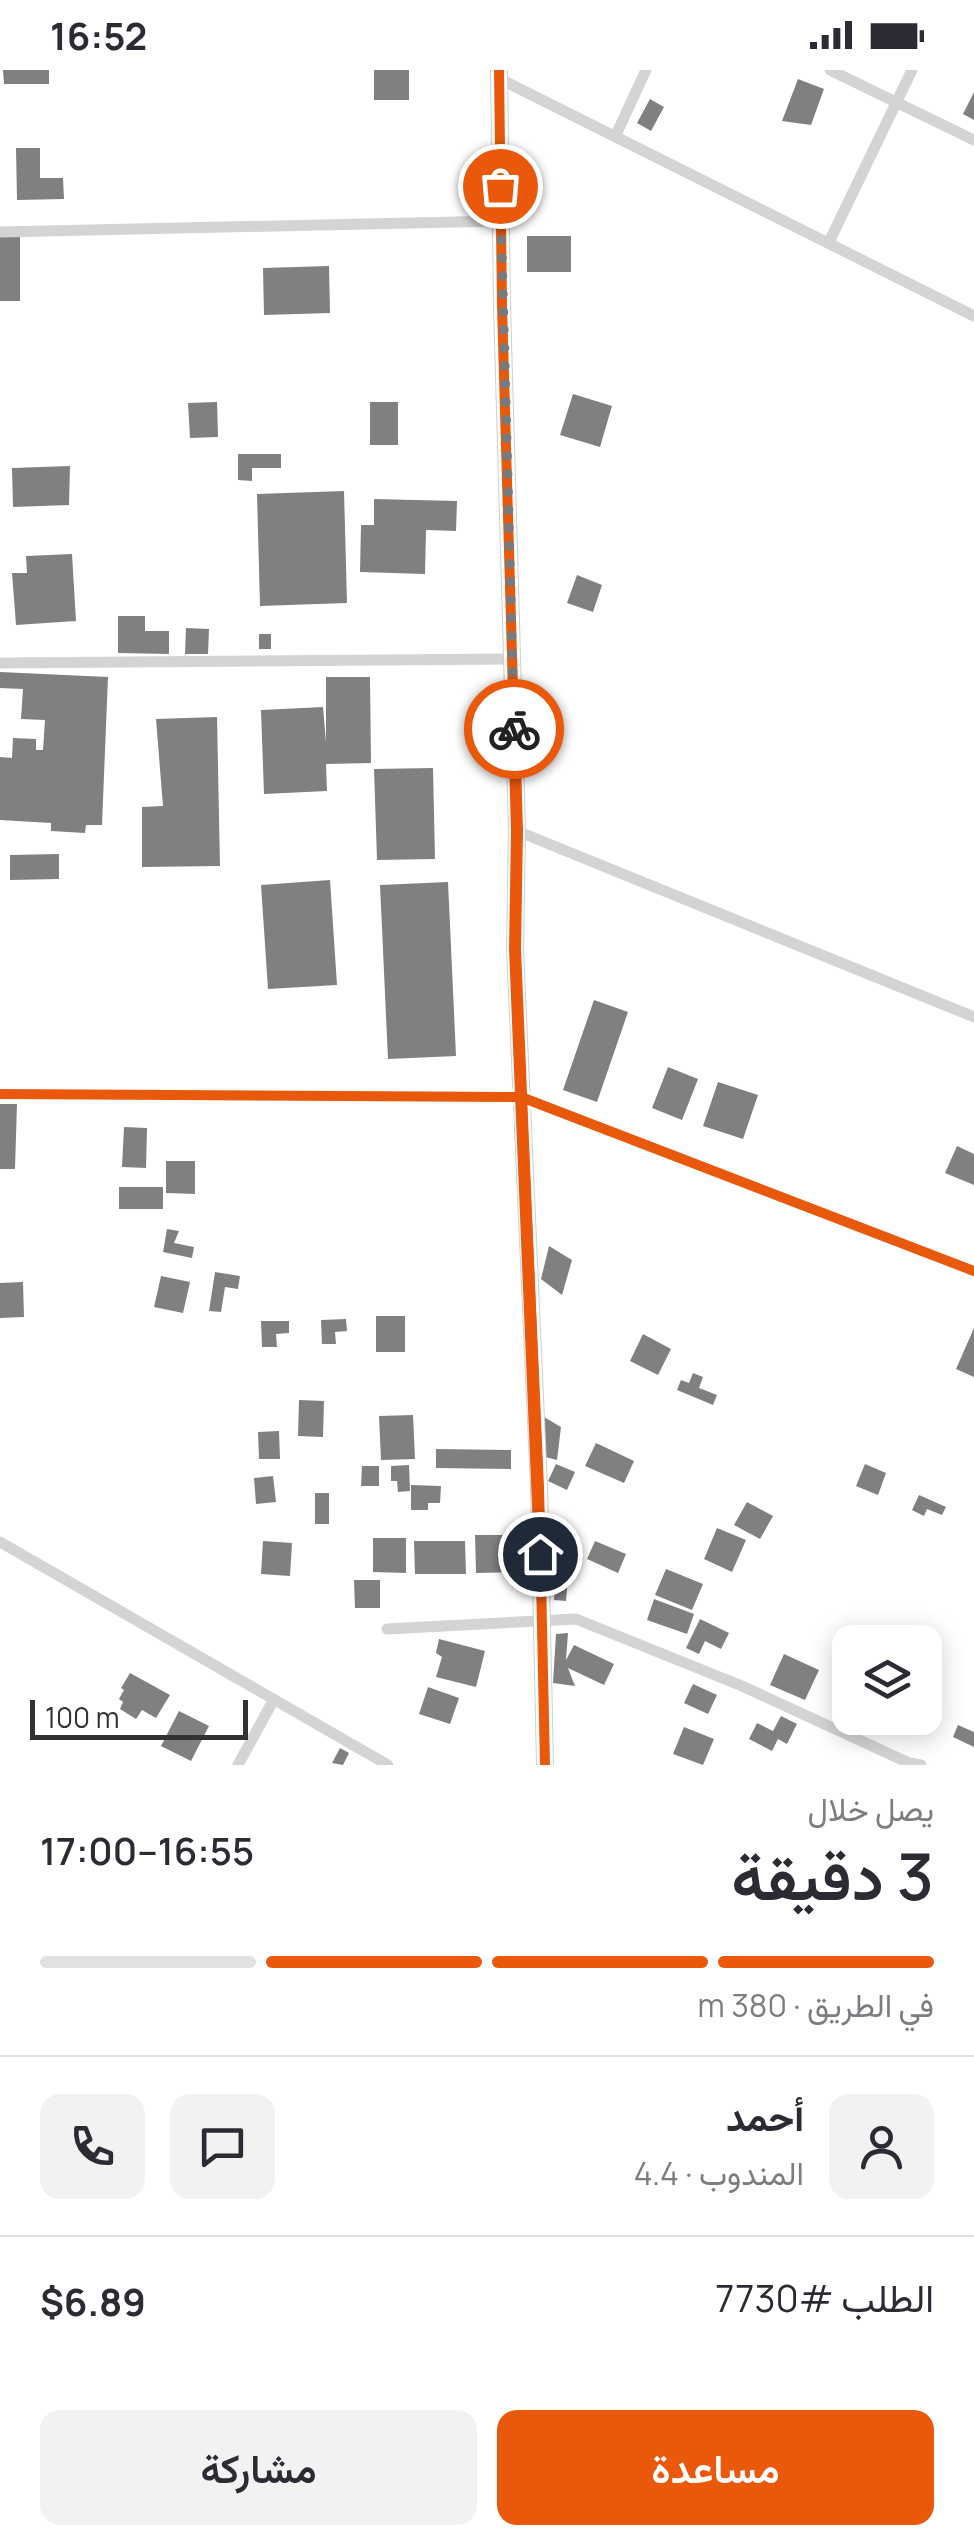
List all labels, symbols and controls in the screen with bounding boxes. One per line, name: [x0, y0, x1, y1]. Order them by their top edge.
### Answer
text: 16:52: [50, 9, 147, 61]
pin: [458, 144, 543, 229]
icon: bag: [473, 159, 528, 214]
courier: [464, 679, 564, 779]
icon: bike: [487, 702, 542, 757]
pin: [498, 1512, 583, 1597]
icon: home: [513, 1527, 568, 1582]
map controls: [832, 1625, 942, 1735]
button: layers: [832, 1625, 942, 1735]
scale bar: [30, 1695, 248, 1740]
text: 100 m: [45, 1698, 119, 1736]
text: يصل خلال: [807, 1787, 934, 1831]
text: 16:55–17:00: [40, 1824, 254, 1876]
text: 3 دقيقة: [731, 1831, 934, 1920]
text: في الطريق · 380 m: [698, 1983, 934, 2027]
text: أحمد: [726, 2090, 804, 2142]
button: phone: [40, 2094, 145, 2199]
button: chat: [170, 2094, 275, 2199]
button: person: [829, 2094, 934, 2199]
text: المندوب · 4.4: [634, 2151, 804, 2195]
text: الطلب #7730: [715, 2271, 934, 2323]
text: $6.89: [40, 2275, 146, 2327]
button: مشاركة: [40, 2410, 477, 2525]
button: مساعدة: [497, 2410, 934, 2525]

